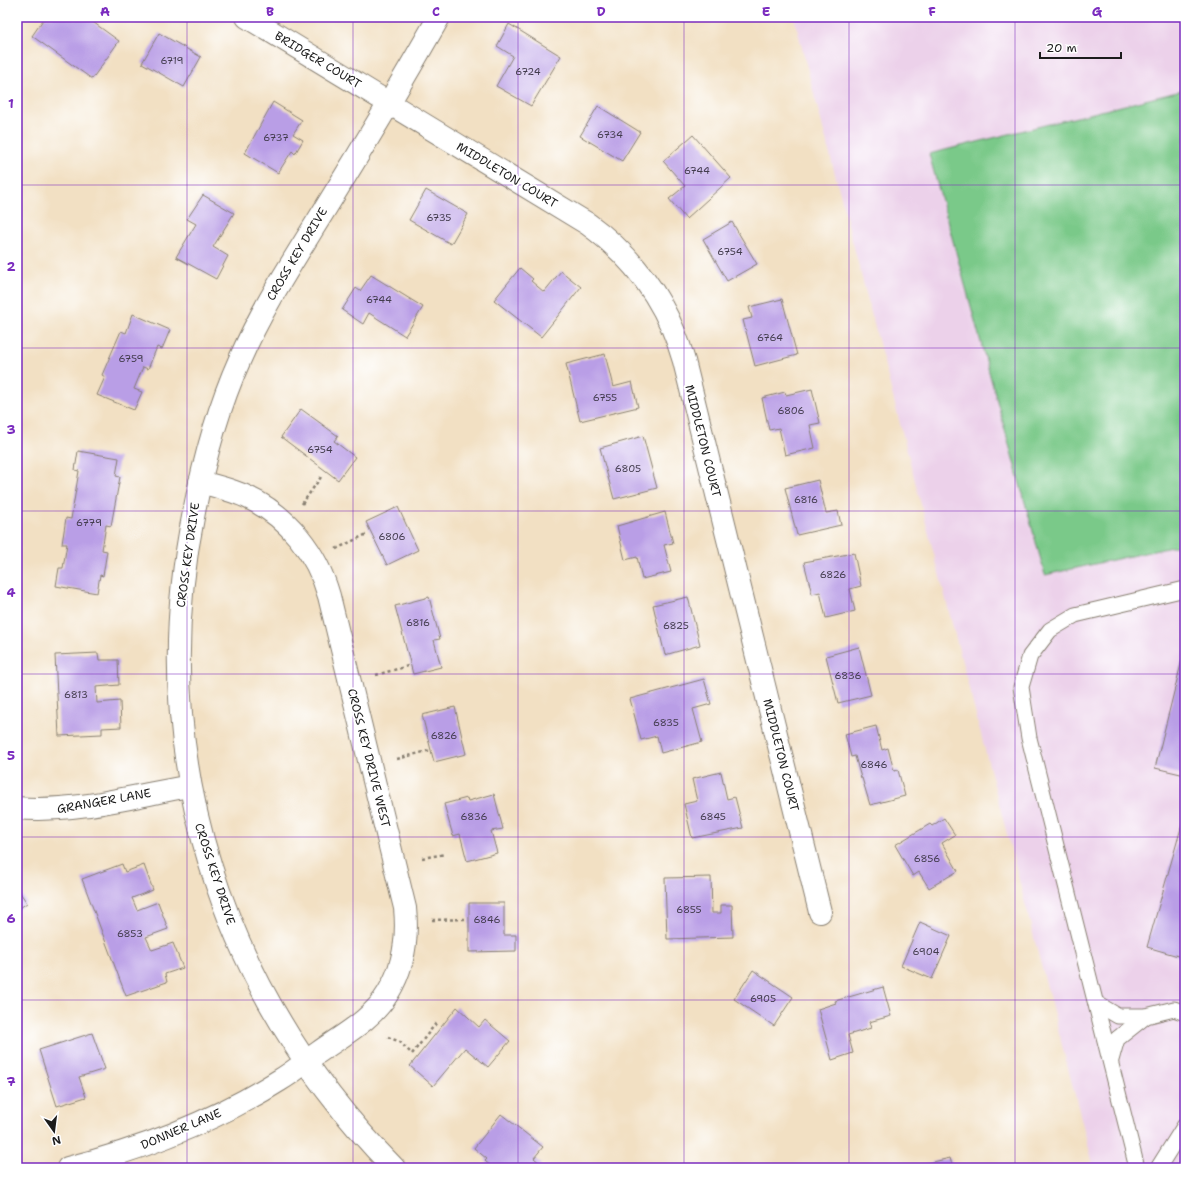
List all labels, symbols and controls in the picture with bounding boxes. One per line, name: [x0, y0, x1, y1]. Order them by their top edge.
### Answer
text: A: [100, 3, 110, 20]
text: B: [266, 3, 274, 20]
text: C: [432, 3, 440, 20]
text: D: [596, 3, 606, 20]
text: E: [762, 3, 771, 20]
text: F: [928, 3, 936, 20]
text: G: [1092, 3, 1103, 20]
street label: BRIDGER COURT: [272, 28, 365, 93]
scale bar: [1040, 34, 1121, 60]
text: 20 m: [1046, 40, 1077, 56]
house number: 6719: [160, 54, 184, 67]
house number: 6724: [515, 65, 541, 78]
text: 1: [8, 95, 14, 112]
house number: 6734: [597, 128, 623, 141]
house number: 6737: [263, 131, 289, 144]
street label: MIDDLETON COURT: [453, 138, 561, 212]
house number: 6744: [684, 164, 710, 177]
street label: CROSS KEY DRIVE: [263, 204, 331, 304]
house number: 6735: [427, 211, 452, 224]
house number: 6754: [717, 245, 743, 258]
text: 2: [6, 258, 16, 275]
house number: 6744: [366, 293, 392, 306]
house number: 6764: [757, 331, 783, 344]
house number: 6759: [118, 352, 144, 365]
street label: MIDDLETON COURT: [681, 383, 725, 499]
house number: 6755: [593, 391, 617, 404]
house number: 6806: [777, 404, 805, 417]
text: 3: [6, 421, 16, 438]
house number: 6754: [307, 443, 333, 456]
house number: 6805: [615, 462, 641, 475]
house number: 6816: [794, 493, 818, 506]
street label: CROSS KEY DRIVE: [173, 501, 203, 609]
house number: 6779: [76, 516, 102, 529]
house number: 6806: [378, 530, 406, 543]
house number: 6826: [820, 568, 846, 581]
text: 4: [6, 584, 16, 601]
house number: 6816: [406, 616, 430, 629]
house number: 6825: [663, 619, 689, 632]
house number: 6836: [835, 669, 861, 682]
street label: CROSS KEY DRIVE WEST: [344, 687, 394, 830]
house number: 6813: [64, 688, 88, 701]
street label: MIDDLETON COURT: [759, 697, 803, 813]
house number: 6835: [653, 716, 679, 729]
house number: 6826: [431, 729, 457, 742]
text: 5: [7, 747, 15, 764]
house number: 6846: [861, 758, 887, 771]
street label: GRANGER LANE: [56, 785, 152, 817]
house number: 6836: [461, 810, 487, 823]
house number: 6845: [700, 810, 726, 823]
street label: CROSS KEY DRIVE: [191, 821, 239, 927]
house number: 6856: [914, 852, 940, 865]
house number: 6855: [676, 903, 702, 916]
text: 6: [6, 910, 16, 927]
house number: 6846: [474, 913, 500, 926]
house number: 6853: [117, 927, 143, 940]
house number: 6904: [913, 945, 939, 958]
house number: 6905: [750, 992, 776, 1005]
text: 7: [6, 1073, 16, 1090]
street label: DONNER LANE: [138, 1105, 224, 1153]
north arrow: [34, 1111, 74, 1151]
text: N: [50, 1132, 62, 1149]

